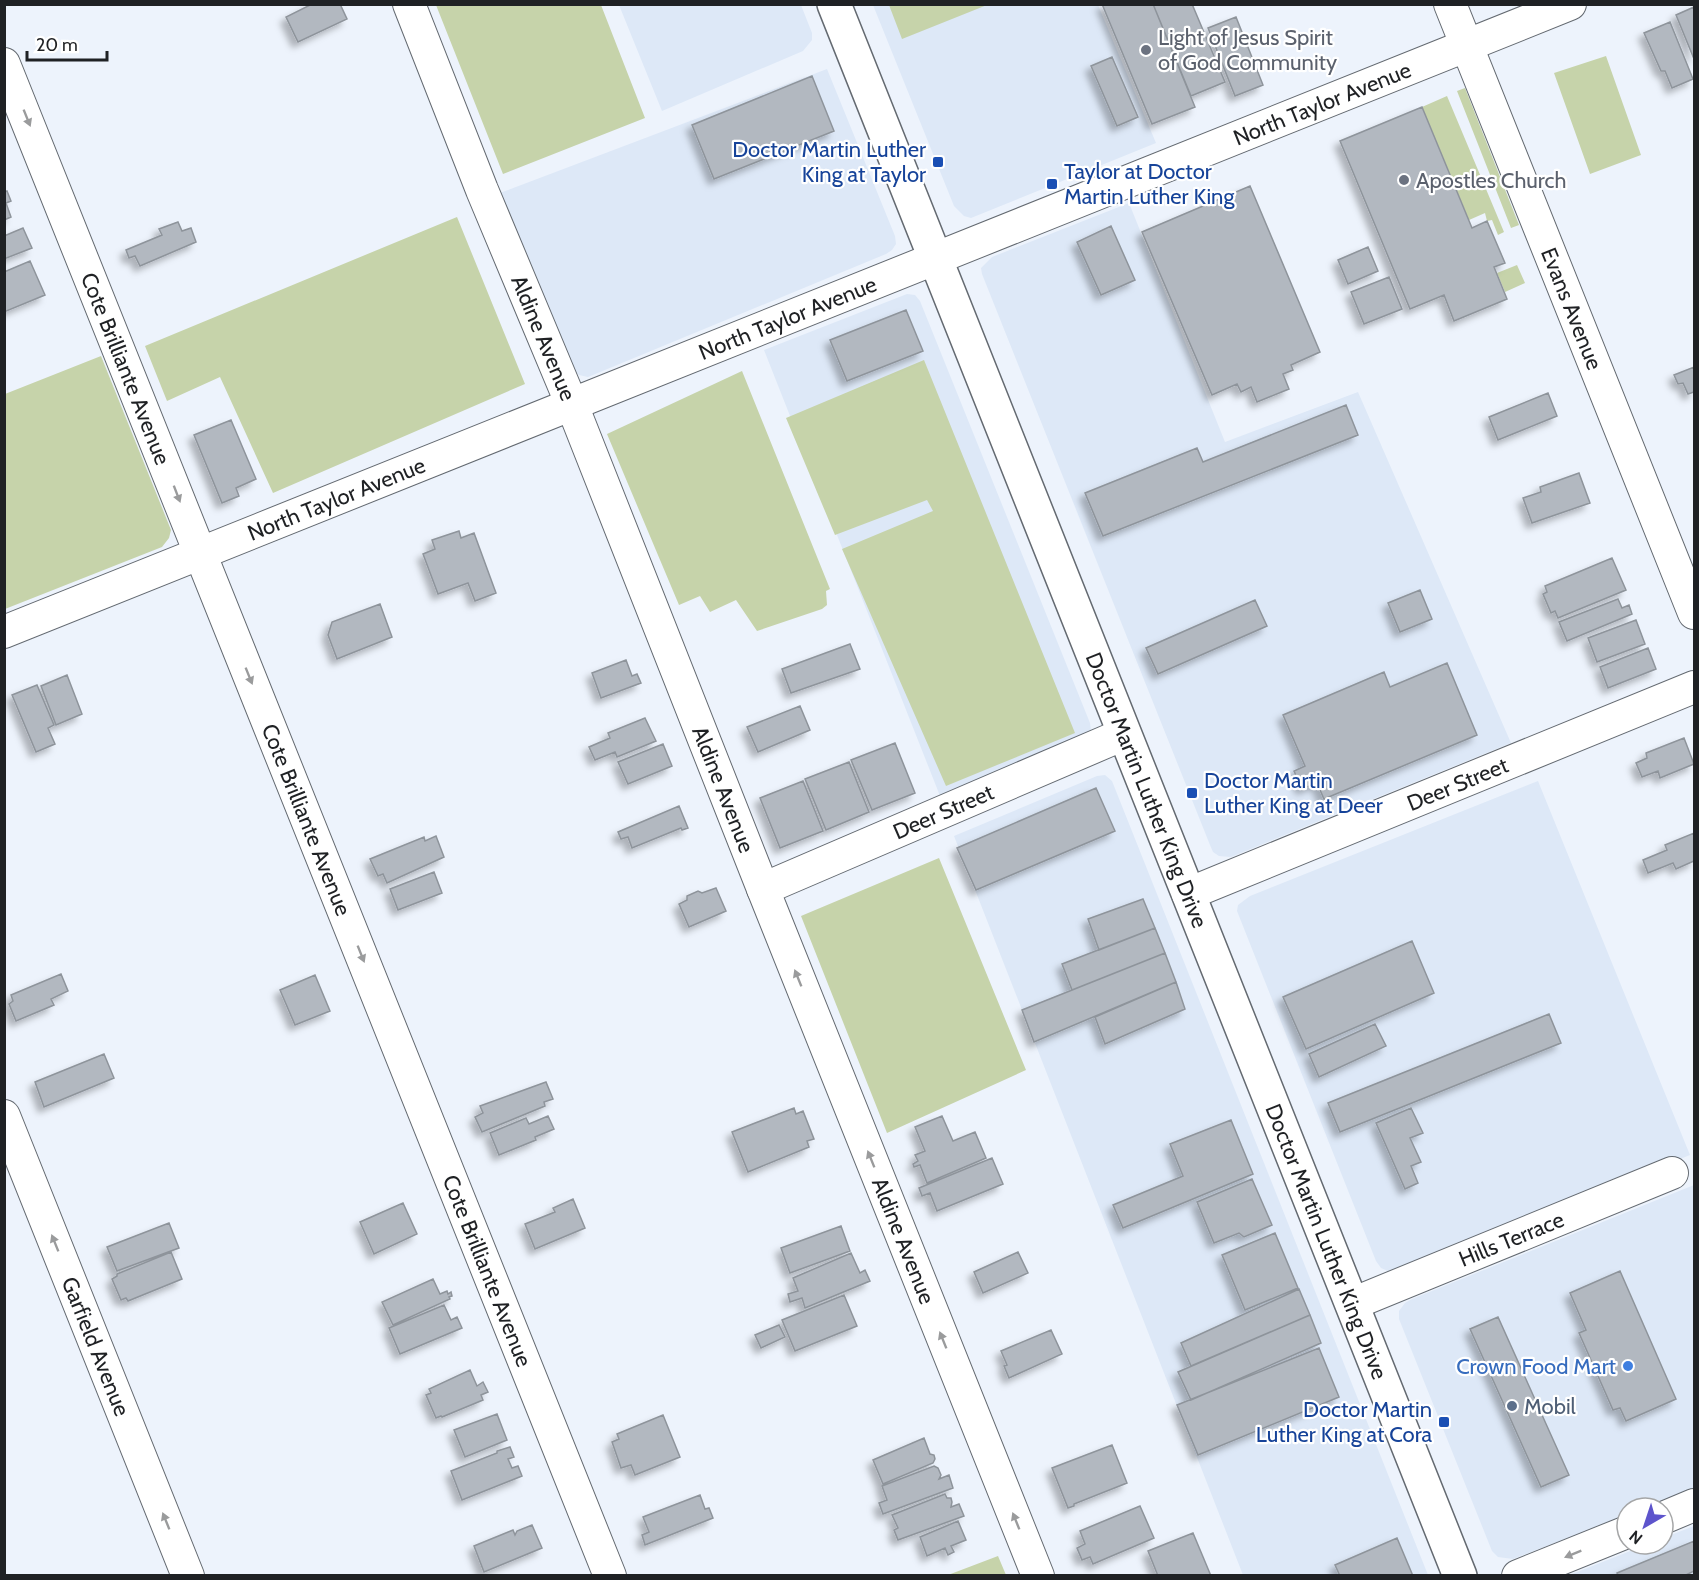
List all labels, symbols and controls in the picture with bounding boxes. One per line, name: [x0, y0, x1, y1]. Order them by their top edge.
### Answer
scale bar: [27, 24, 106, 62]
place label: Light of Jesus Spirit of God Community: [1158, 24, 1337, 76]
text: 20 m: [36, 34, 78, 56]
marker: Light of Jesus Spirit of God Community: [1139, 43, 1153, 57]
street label: North Taylor Avenue: [1229, 56, 1415, 152]
one-way arrow: [22, 110, 32, 128]
place label: Doctor Martin Luther King at Taylor: [732, 136, 926, 188]
marker: Doctor Martin Luther King at Taylor: [931, 155, 945, 169]
place label: Taylor at Doctor Martin Luther King: [1064, 158, 1235, 210]
place label: Apostles Church: [1416, 167, 1566, 194]
marker: Apostles Church: [1397, 173, 1411, 187]
marker: Taylor at Doctor Martin Luther King: [1045, 177, 1059, 191]
street label: Evans Avenue: [1535, 244, 1608, 374]
street label: Cote Brilliante Avenue: [75, 269, 176, 469]
street label: Aldine Avenue: [505, 271, 582, 405]
street label: North Taylor Avenue: [695, 271, 880, 366]
street label: North Taylor Avenue: [244, 451, 429, 547]
one-way arrow: [172, 486, 182, 504]
street label: Doctor Martin Luther King Drive: [1080, 649, 1213, 932]
one-way arrow: [244, 667, 254, 685]
street label: Cote Brilliante Avenue: [256, 720, 357, 920]
street label: Aldine Avenue: [686, 722, 760, 857]
street label: Deer Street: [1403, 751, 1513, 817]
place label: Doctor Martin Luther King at Deer: [1204, 767, 1383, 819]
street label: Deer Street: [889, 778, 998, 846]
marker: Doctor Martin Luther King at Deer: [1185, 786, 1199, 800]
one-way arrow: [357, 945, 366, 963]
one-way arrow: [793, 969, 802, 987]
street label: Doctor Martin Luther King Drive: [1259, 1100, 1393, 1383]
one-way arrow: [866, 1150, 875, 1168]
street label: Cote Brilliante Avenue: [437, 1171, 538, 1371]
street label: Aldine Avenue: [866, 1174, 941, 1308]
street label: Hills Terrace: [1455, 1206, 1568, 1273]
one-way arrow: [50, 1233, 60, 1251]
street label: Garfield Avenue: [56, 1273, 136, 1420]
one-way arrow: [938, 1331, 948, 1349]
place label: Crown Food Mart: [1456, 1353, 1617, 1380]
marker: Crown Food Mart: [1621, 1359, 1635, 1373]
place label: Mobil: [1524, 1393, 1577, 1420]
place label: Doctor Martin Luther King at Cora: [1256, 1396, 1432, 1448]
marker: Mobil: [1505, 1399, 1519, 1413]
marker: Doctor Martin Luther King at Cora: [1437, 1415, 1451, 1429]
north arrow: [1615, 1496, 1675, 1556]
one-way arrow: [161, 1512, 170, 1530]
one-way arrow: [1011, 1512, 1020, 1530]
text: N: [1626, 1526, 1646, 1548]
one-way arrow: [1563, 1549, 1581, 1559]

